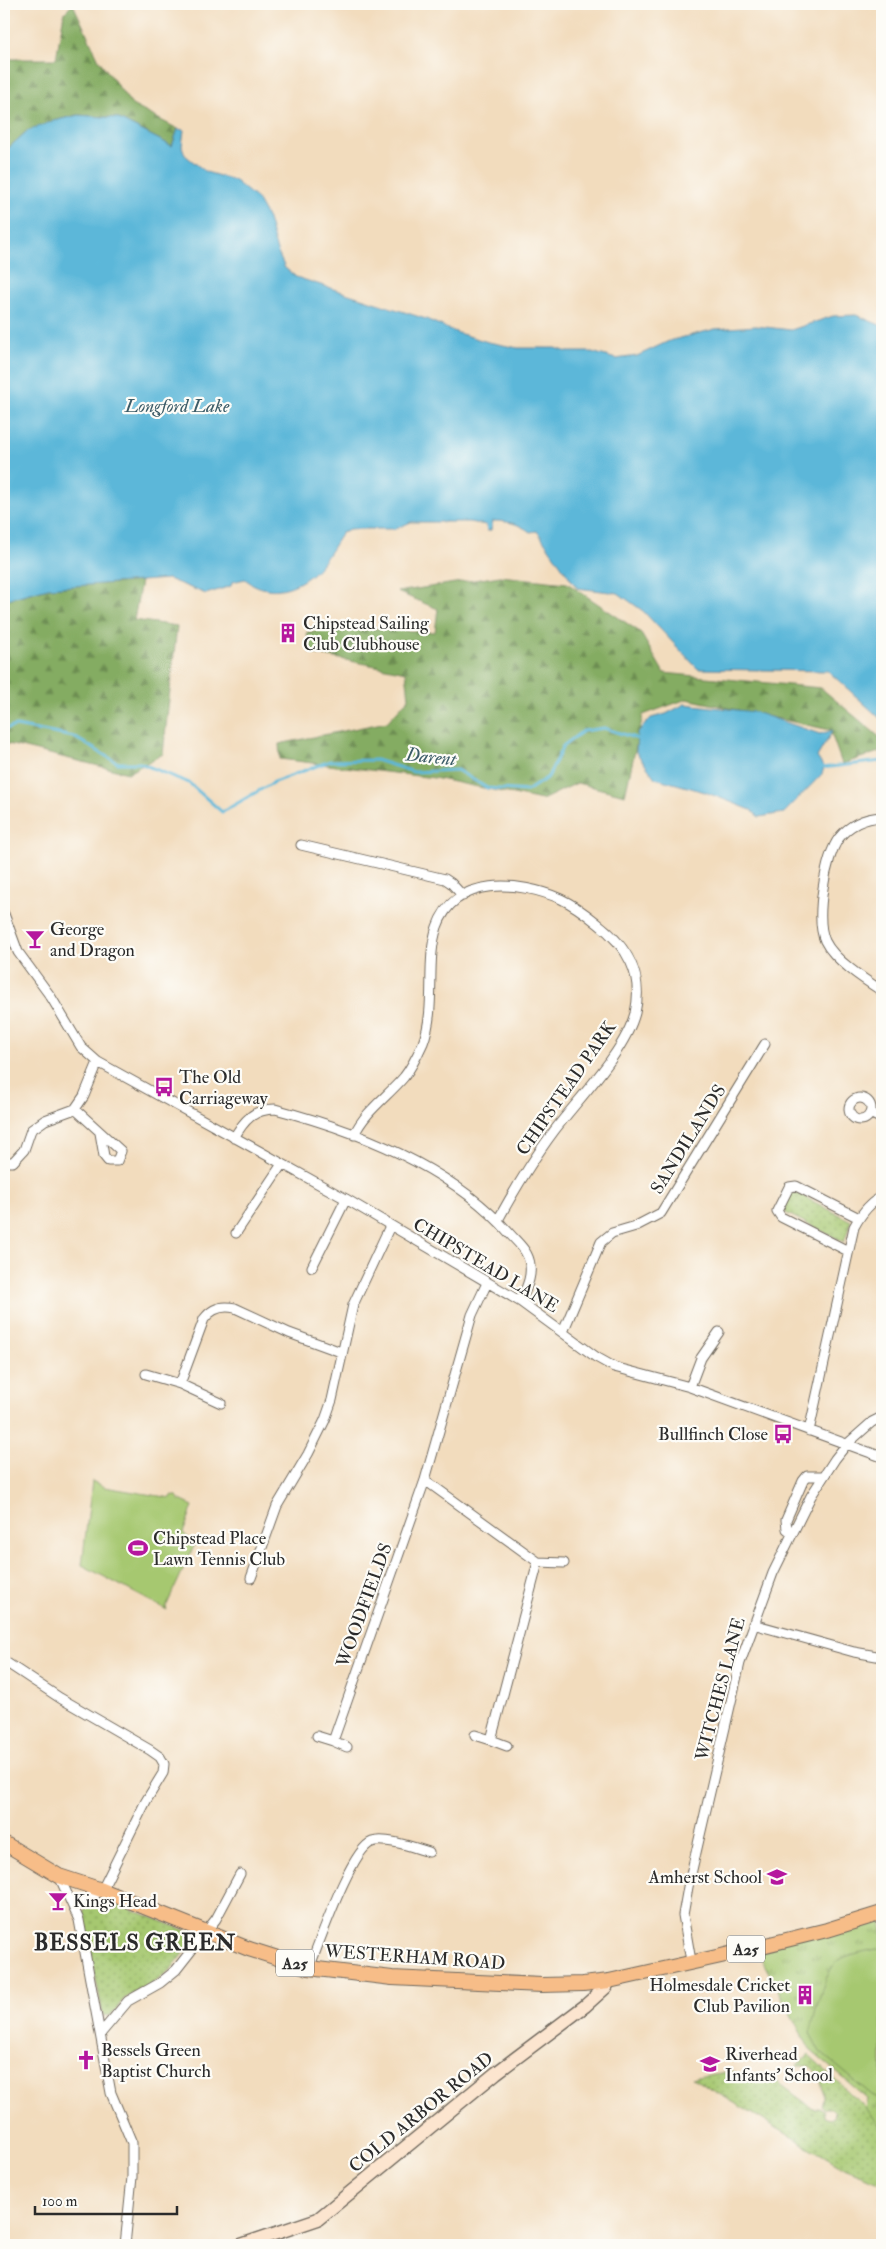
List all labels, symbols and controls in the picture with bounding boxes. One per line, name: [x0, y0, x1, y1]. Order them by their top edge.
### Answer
water label: Longford Lake: [124, 394, 230, 418]
place label: Chipstead Sailing Club Clubhouse: [303, 612, 430, 656]
building icon: Chipstead Sailing Club Clubhouse: [277, 622, 299, 644]
water label: Darent: [404, 742, 459, 772]
place label: George and Dragon: [50, 918, 135, 962]
bar icon: George and Dragon: [24, 928, 46, 950]
street label: CHIPSTEAD PARK: [511, 1016, 622, 1160]
place label: The Old Carriageway: [179, 1066, 269, 1110]
bus stop icon: The Old Carriageway: [153, 1076, 175, 1098]
street label: SANDILANDS: [646, 1080, 731, 1198]
street label: CHIPSTEAD LANE: [409, 1213, 563, 1318]
place label: Bullfinch Close: [658, 1423, 768, 1446]
bus stop icon: Bullfinch Close: [772, 1423, 794, 1445]
place label: Chipstead Place Lawn Tennis Club: [153, 1527, 285, 1571]
sports icon: Chipstead Place Lawn Tennis Club: [127, 1537, 149, 1559]
street label: WOODFIELDS: [331, 1540, 398, 1671]
street label: WITCHES LANE: [690, 1615, 751, 1764]
place label: Amherst School: [648, 1866, 762, 1889]
school or university icon: Amherst School: [766, 1866, 788, 1888]
bar icon: Kings Head: [47, 1890, 69, 1912]
place label: Kings Head: [73, 1890, 157, 1913]
district label: BESSELS GREEN: [34, 1929, 236, 1957]
road number: A25: [727, 1936, 765, 1962]
street label: WESTERHAM ROAD: [323, 1940, 506, 1975]
road number: A25: [276, 1950, 314, 1976]
place label: Holmesdale Cricket Club Pavilion: [649, 1974, 790, 2018]
building icon: Holmesdale Cricket Club Pavilion: [794, 1984, 816, 2006]
place label: Bessels Green Baptist Church: [101, 2039, 211, 2083]
place label: Riverhead Infants' School: [725, 2043, 833, 2087]
street label: COLD ARBOR ROAD: [344, 2047, 498, 2178]
church icon: Bessels Green Baptist Church: [75, 2049, 97, 2071]
school or university icon: Riverhead Infants' School: [699, 2053, 721, 2075]
scale bar: [35, 2184, 178, 2216]
text: 100 m: [42, 2192, 78, 2211]

